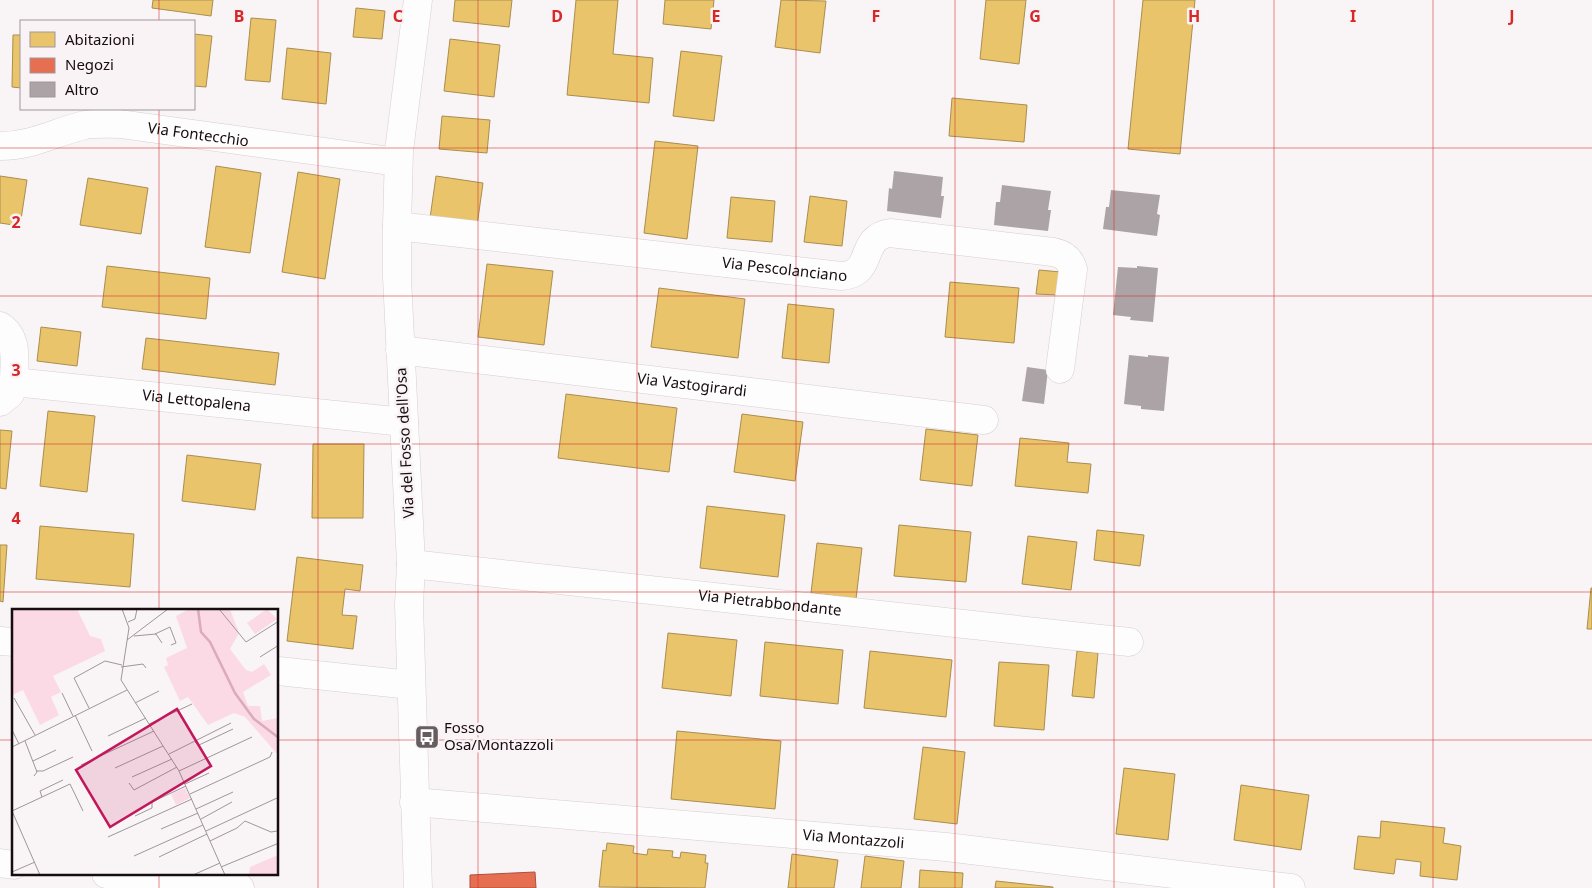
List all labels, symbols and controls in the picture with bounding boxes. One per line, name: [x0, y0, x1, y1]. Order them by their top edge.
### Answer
text: B: [234, 5, 244, 27]
text: C: [393, 5, 403, 27]
text: D: [551, 5, 563, 27]
text: E: [712, 5, 721, 27]
text: F: [872, 5, 880, 27]
text: G: [1029, 5, 1041, 27]
text: H: [1188, 5, 1200, 27]
text: I: [1350, 5, 1356, 27]
text: J: [1507, 5, 1515, 27]
legend: [20, 20, 195, 110]
text: Abitazioni: [65, 29, 135, 49]
text: Negozi: [65, 54, 114, 74]
text: Altro: [65, 79, 99, 99]
street label: Via Fontecchio: [147, 117, 250, 151]
text: 2: [11, 211, 21, 233]
street label: Via Pescolanciano: [721, 252, 848, 285]
text: 3: [11, 359, 21, 381]
street label: Via del Fosso dell'Osa: [390, 367, 418, 519]
street label: Via Vastogirardi: [636, 367, 748, 400]
street label: Via Lettopalena: [141, 384, 252, 415]
text: 4: [11, 507, 21, 529]
street label: Via Pietrabbondante: [697, 584, 843, 620]
inset map: [12, 609, 279, 876]
place label: Fosso Osa/Montazzoli: [444, 717, 554, 754]
bus stop icon: Fosso Osa/Montazzoli: [414, 724, 440, 750]
street label: Via Montazzoli: [802, 824, 905, 852]

